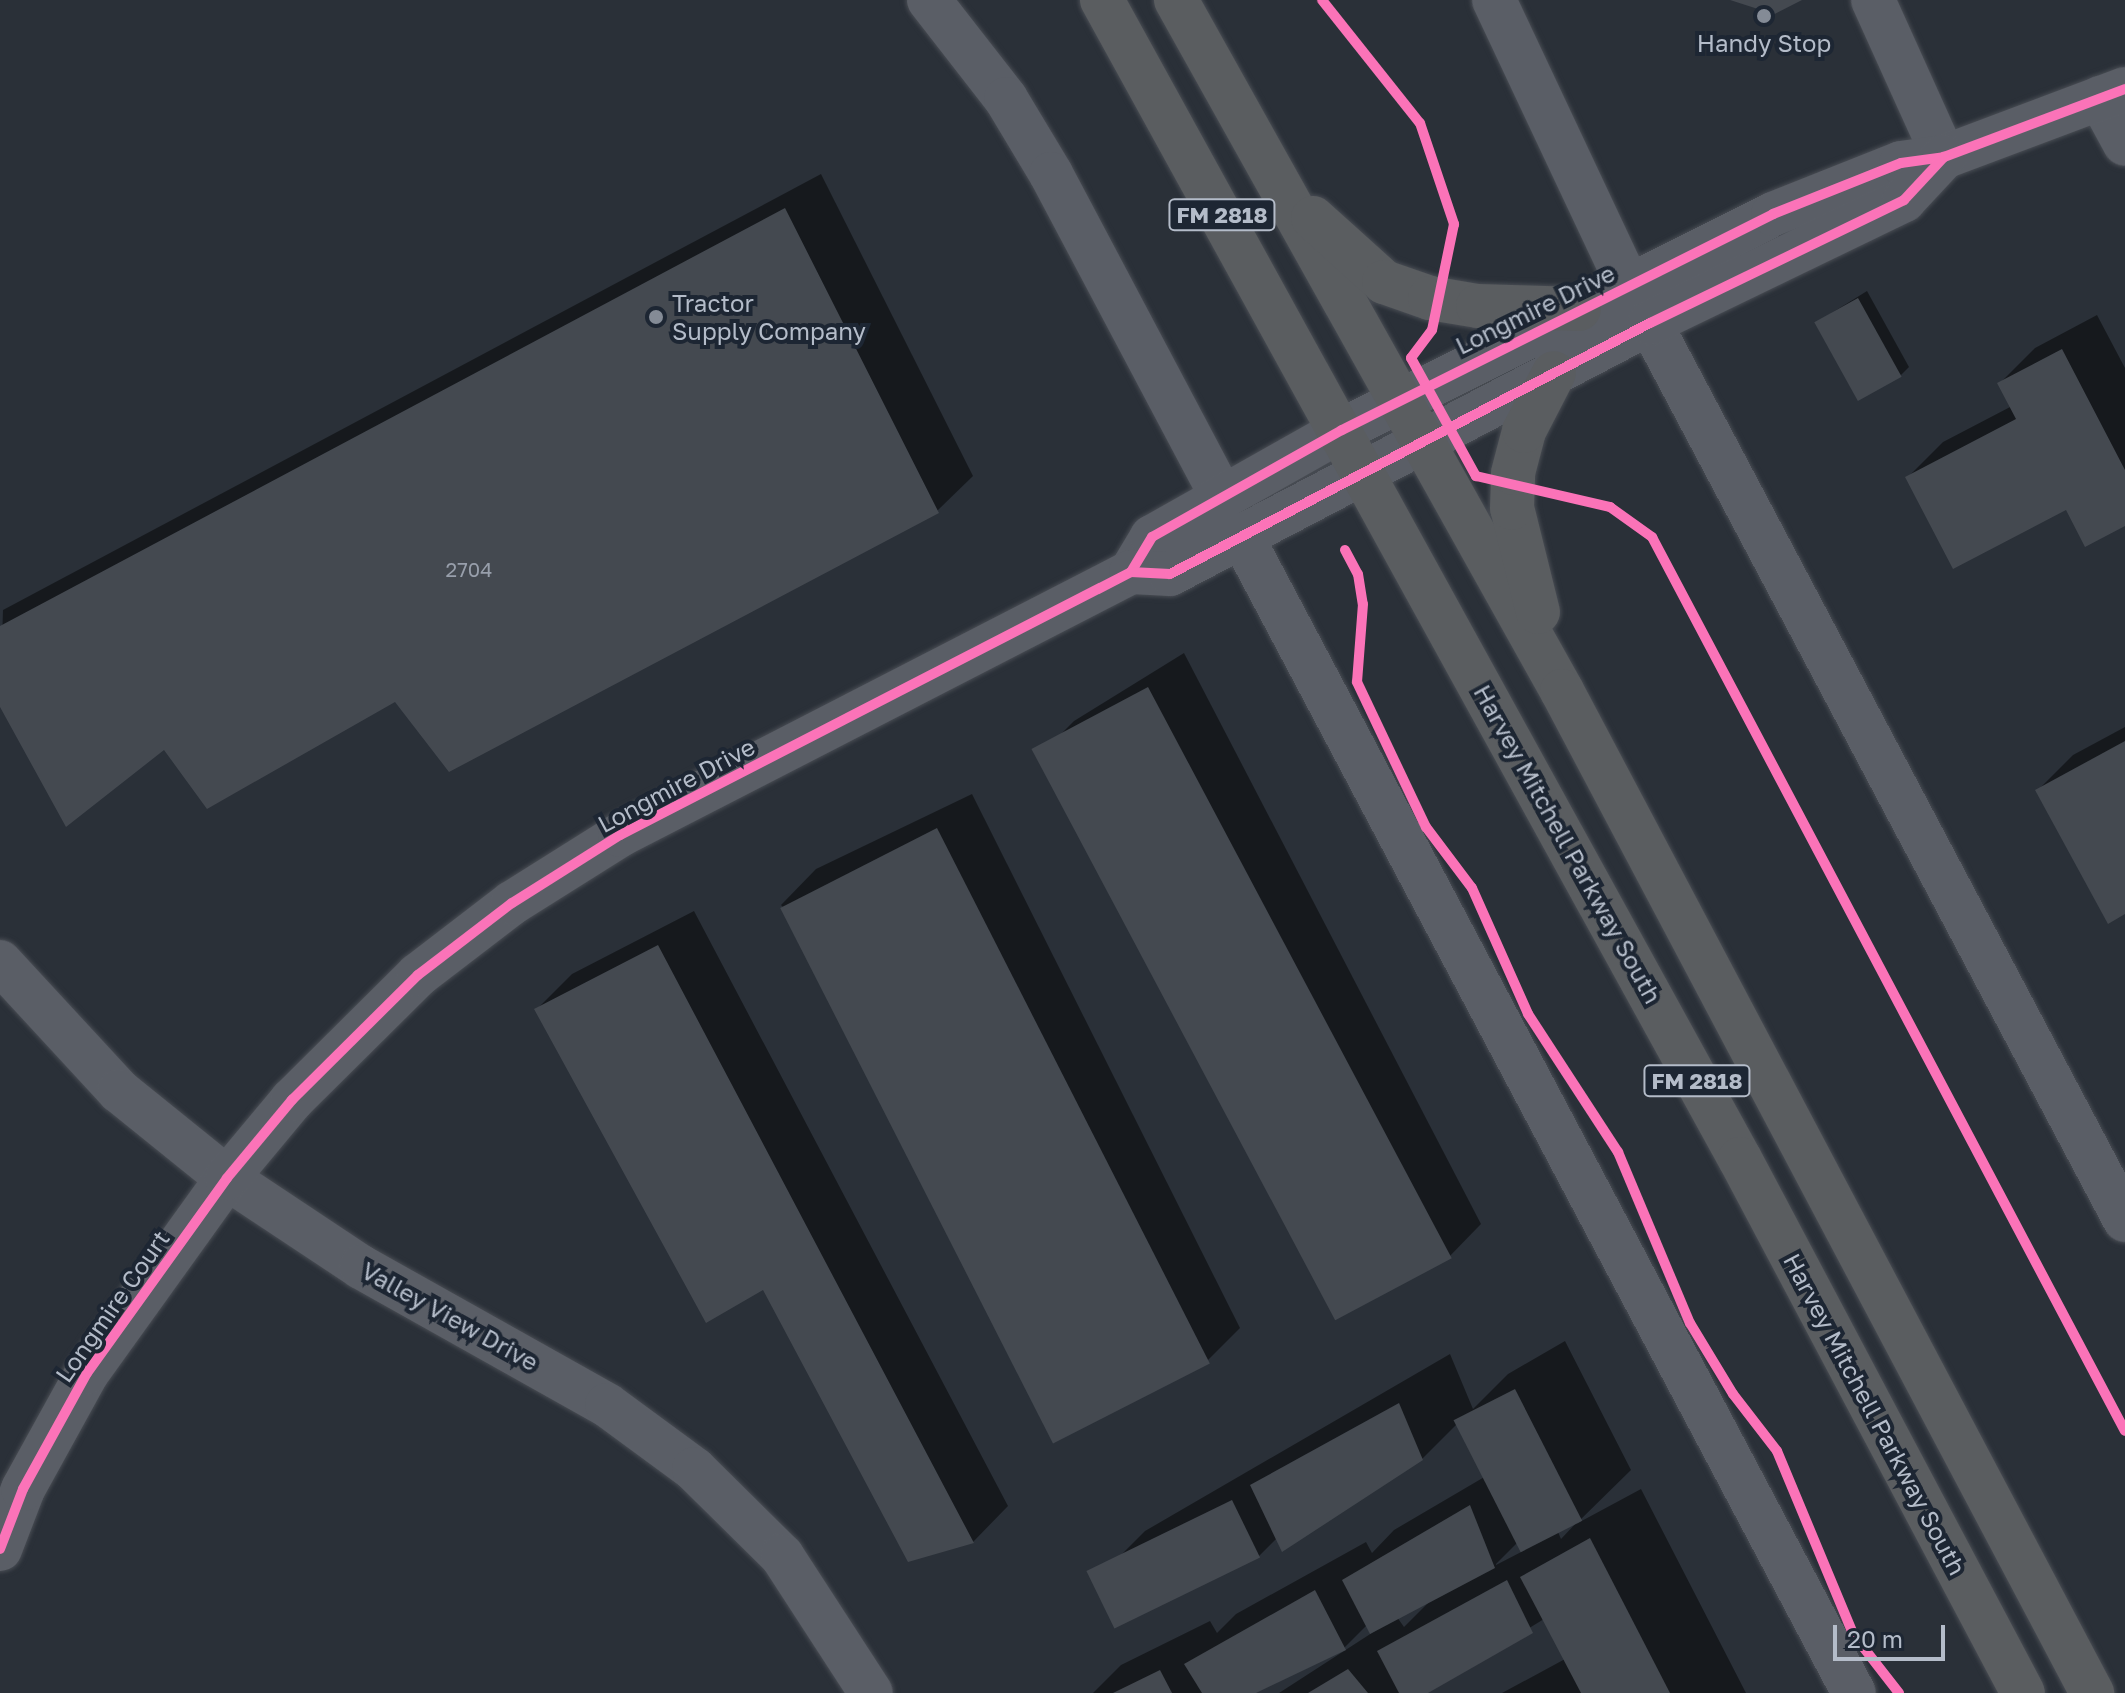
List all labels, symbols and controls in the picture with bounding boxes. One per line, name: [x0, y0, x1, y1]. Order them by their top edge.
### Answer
marker: Handy Stop: [1755, 7, 1773, 25]
place label: Handy Stop: [1697, 29, 1831, 57]
road number: FM 2818: [1168, 197, 1276, 233]
street label: Longmire Drive: [1451, 258, 1619, 360]
place label: Tractor Supply Company: [672, 289, 866, 345]
marker: Tractor Supply Company: [647, 308, 665, 326]
house number: 2704: [446, 557, 492, 581]
street label: Harvey Mitchell Parkway South: [1468, 680, 1668, 1008]
street label: Longmire Drive: [593, 732, 759, 838]
road number: FM 2818: [1643, 1063, 1751, 1099]
street label: Longmire Court: [49, 1225, 175, 1387]
street label: Harvey Mitchell Parkway South: [1778, 1248, 1972, 1580]
street label: Valley View Drive: [357, 1256, 543, 1376]
scale bar: [1837, 1609, 1949, 1659]
text: 20 m: [1847, 1624, 1903, 1653]

